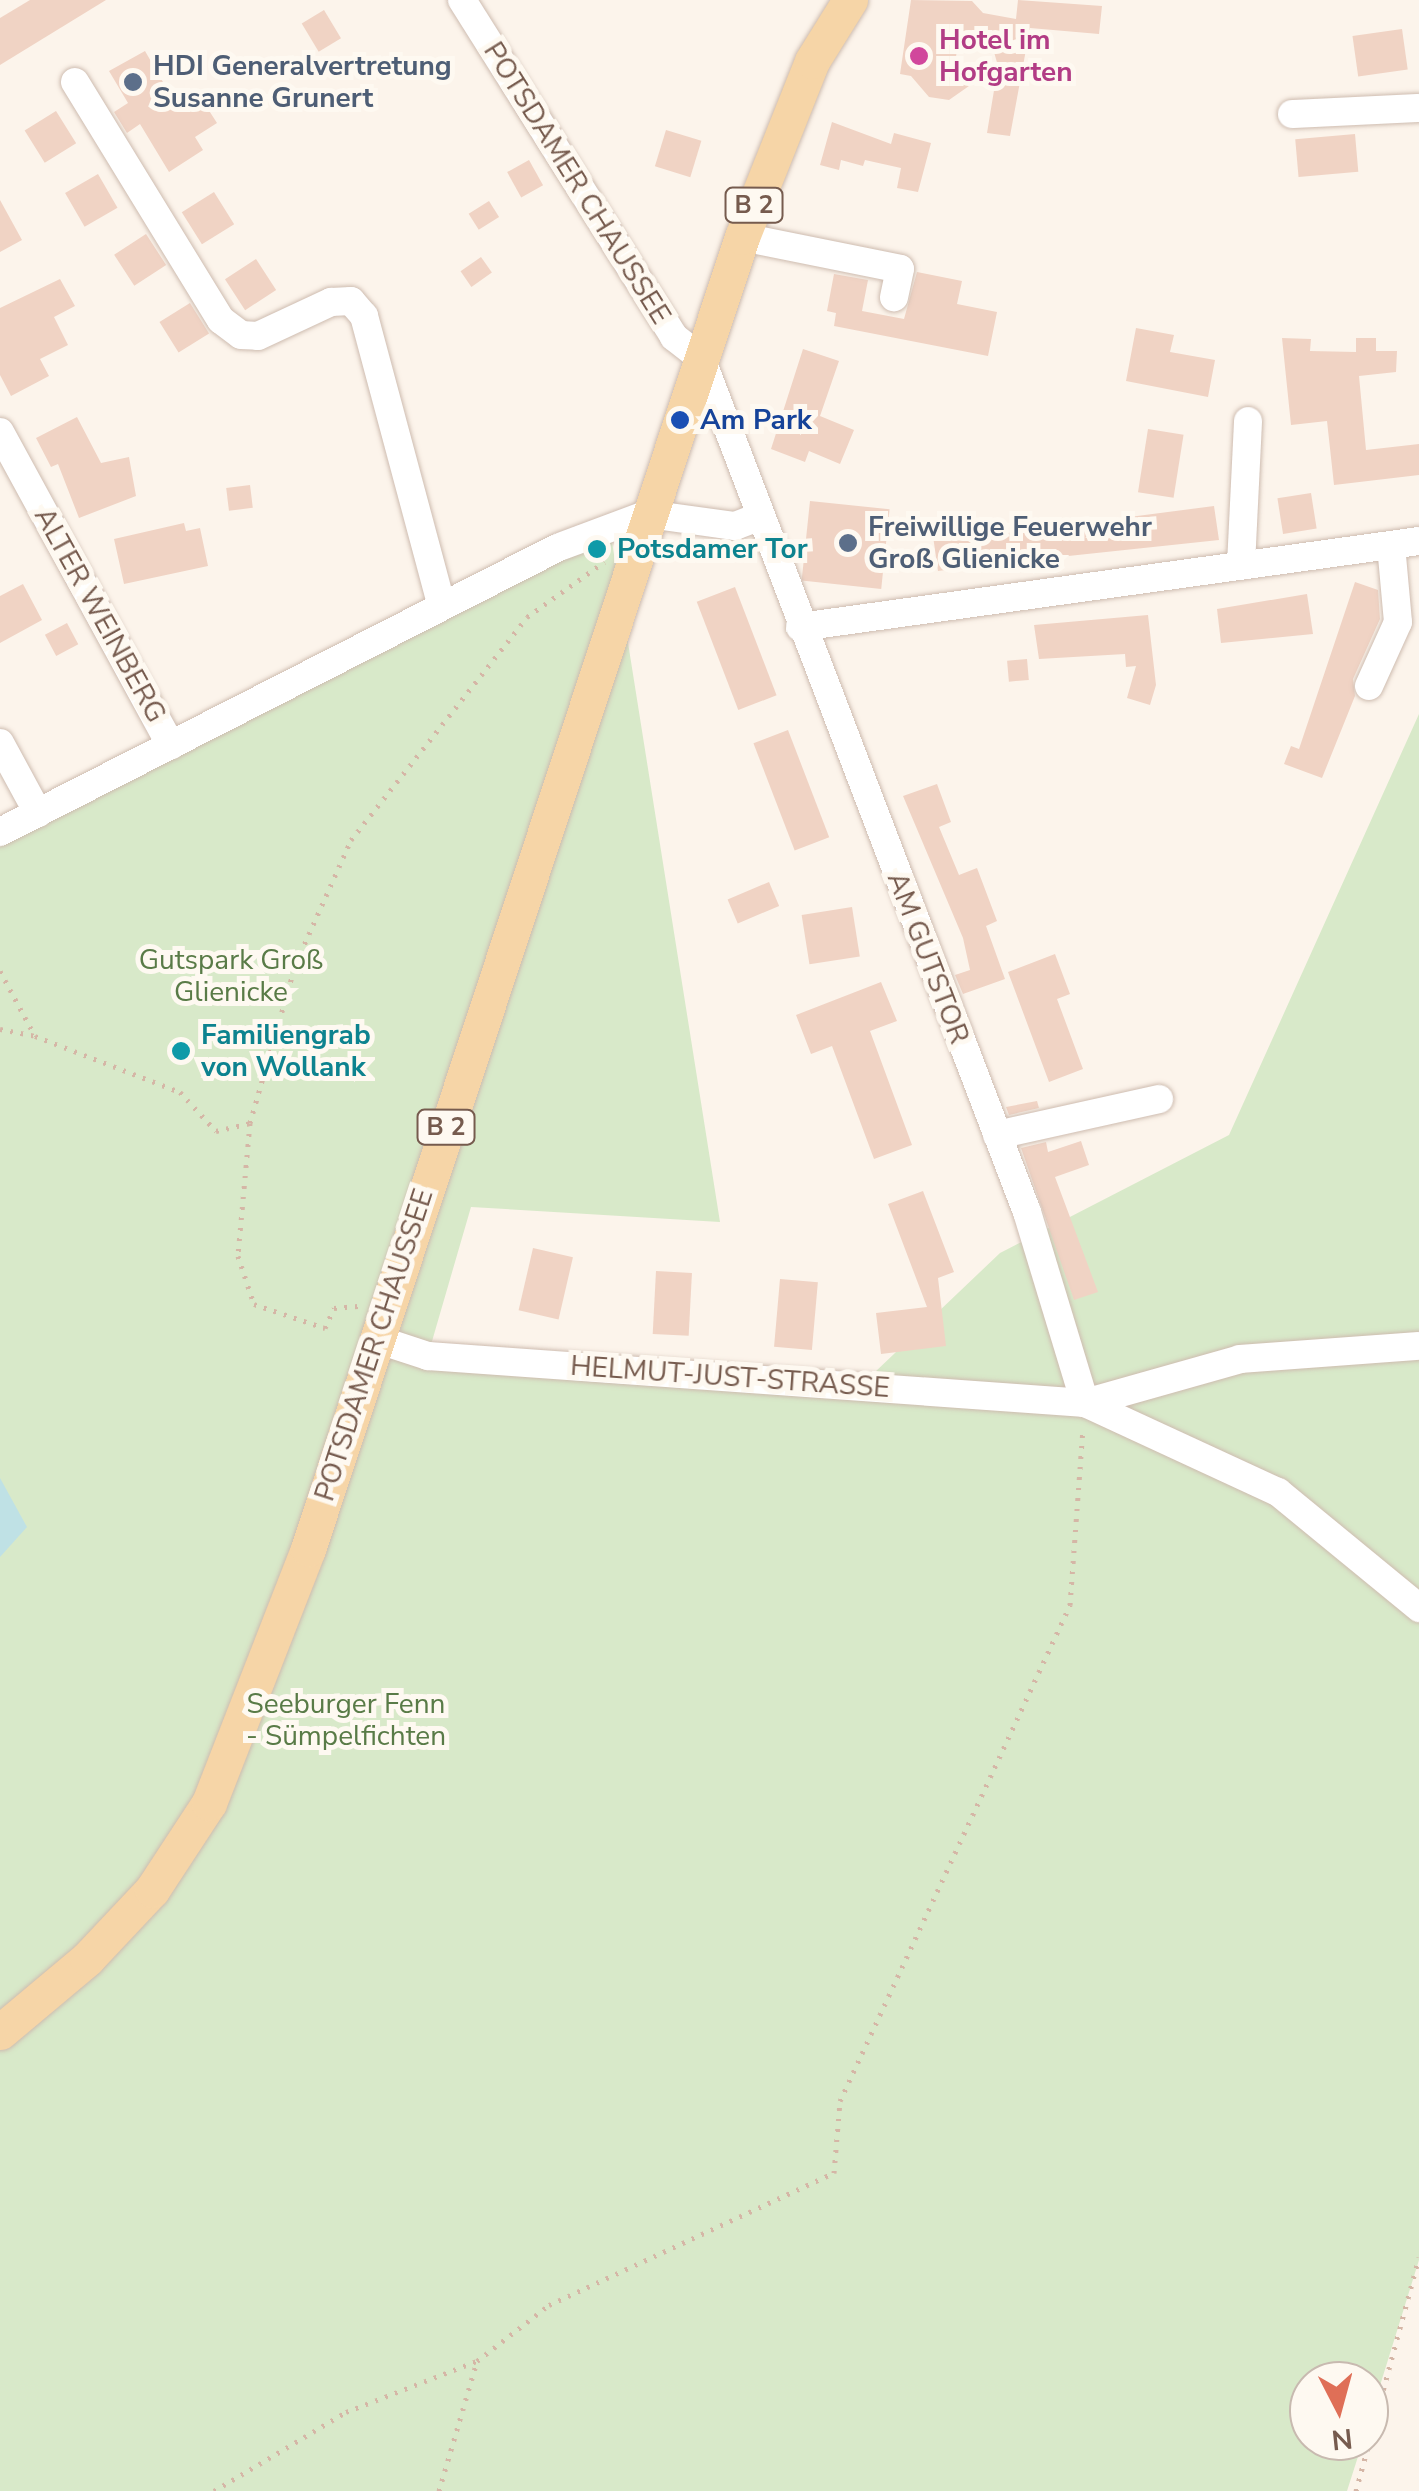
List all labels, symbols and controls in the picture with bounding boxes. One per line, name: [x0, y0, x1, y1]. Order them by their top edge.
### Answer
place label: Hotel im Hofgarten: [939, 23, 1073, 89]
street label: POTSDAMER CHAUSSEE: [476, 36, 678, 330]
marker: Hotel im Hofgarten: [908, 45, 930, 67]
place label: HDI Generalvertretung Susanne Grunert: [153, 49, 452, 115]
marker: HDI Generalvertretung Susanne Grunert: [122, 71, 144, 93]
road number: B 2: [724, 185, 784, 225]
place label: Am Park: [700, 403, 812, 437]
marker: Am Park: [669, 409, 691, 431]
street label: ALTER WEINBERG: [27, 502, 173, 728]
place label: Freiwillige Feuerwehr Groß Glienicke: [868, 510, 1152, 576]
place label: Potsdamer Tor: [617, 532, 808, 566]
marker: Freiwillige Feuerwehr Groß Glienicke: [837, 532, 859, 554]
marker: Potsdamer Tor: [586, 538, 608, 560]
street label: AM GUTSTOR: [880, 867, 976, 1049]
park label: Gutspark Groß Glienicke: [139, 943, 323, 1009]
place label: Familiengrab von Wollank: [201, 1018, 371, 1084]
marker: Familiengrab von Wollank: [170, 1040, 192, 1062]
road number: B 2: [416, 1107, 476, 1147]
street label: POTSDAMER CHAUSSEE: [308, 1185, 440, 1505]
street label: HELMUT-JUST-STRASSE: [569, 1349, 891, 1405]
park label: Seeburger Fenn - Sümpelfichten: [246, 1687, 446, 1753]
north arrow: [1289, 2361, 1389, 2461]
text: N: [1330, 2419, 1354, 2459]

